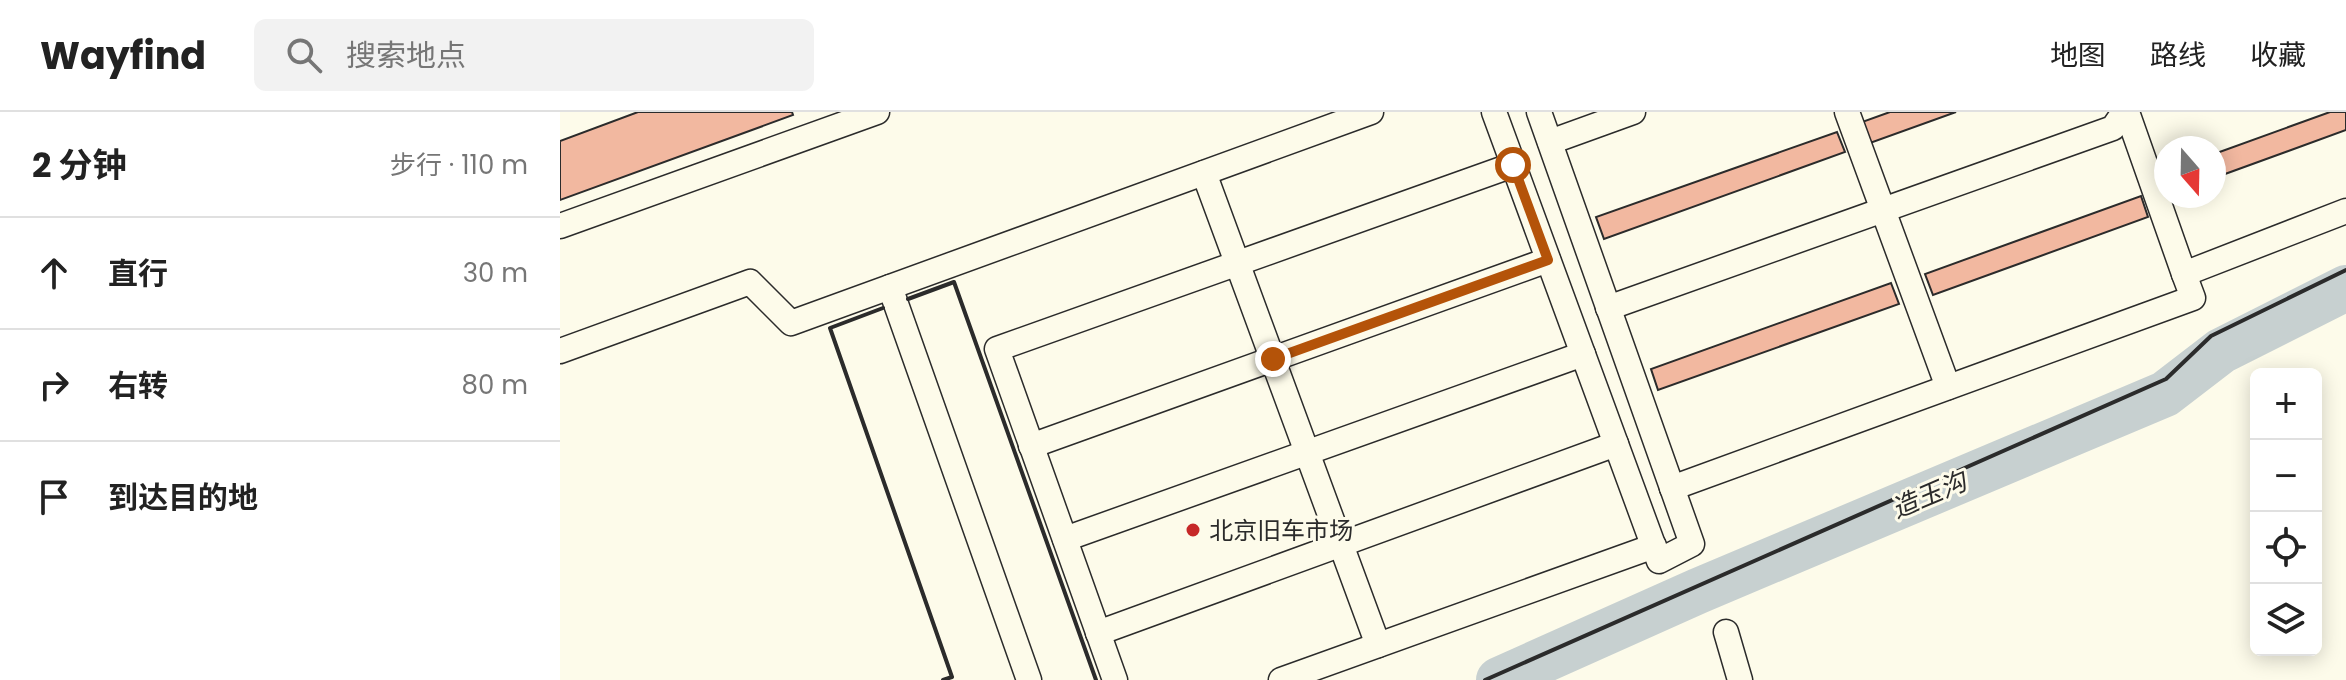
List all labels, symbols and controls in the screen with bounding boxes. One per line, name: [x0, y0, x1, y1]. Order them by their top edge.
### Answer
search box: [254, 19, 814, 91]
text: Wayfind: [40, 29, 206, 82]
icon: search: [282, 33, 326, 77]
text: 搜索地点: [346, 34, 466, 77]
text: 地图: [2050, 36, 2106, 75]
text: 路线: [2150, 36, 2206, 75]
text: 收藏: [2250, 36, 2306, 75]
north arrow: [2154, 136, 2226, 208]
text: 2 分钟: [32, 141, 127, 189]
text: 步行 · 110 m: [390, 147, 528, 183]
route start: [1495, 147, 1531, 183]
icon: ahead: [32, 251, 76, 295]
text: 直行: [108, 252, 168, 295]
text: 30 m: [463, 255, 528, 291]
route end: [1255, 341, 1291, 377]
icon: right: [32, 363, 76, 407]
text: 右转: [108, 364, 168, 407]
text: 80 m: [462, 367, 528, 403]
map controls: [2250, 368, 2322, 656]
button: +: [2250, 368, 2322, 440]
button: −: [2250, 440, 2322, 512]
water label: 造玉沟: [1886, 462, 1975, 527]
icon: arrive: [32, 475, 76, 519]
text: 到达目的地: [108, 476, 258, 519]
button: locate: [2250, 512, 2322, 584]
place label: 北京旧车市场: [1209, 514, 1353, 547]
marker: 北京旧车市场: [1184, 521, 1202, 539]
button: layers: [2250, 584, 2322, 656]

